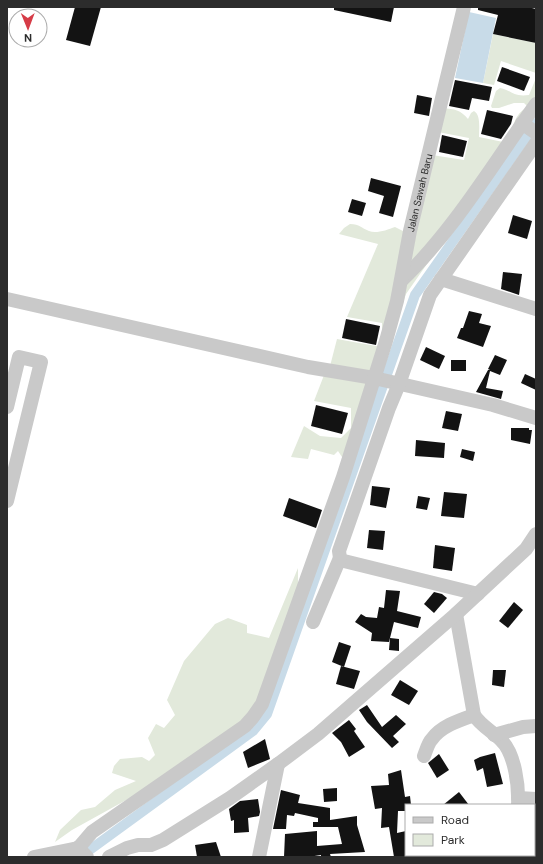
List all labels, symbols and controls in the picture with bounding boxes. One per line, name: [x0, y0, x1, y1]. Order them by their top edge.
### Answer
north arrow: [8, 8, 48, 48]
text: N: [24, 31, 32, 45]
street label: Jalan Sawah Baru: [404, 152, 435, 233]
legend: [405, 804, 535, 856]
text: Road: [441, 812, 469, 828]
text: Park: [441, 832, 465, 848]

